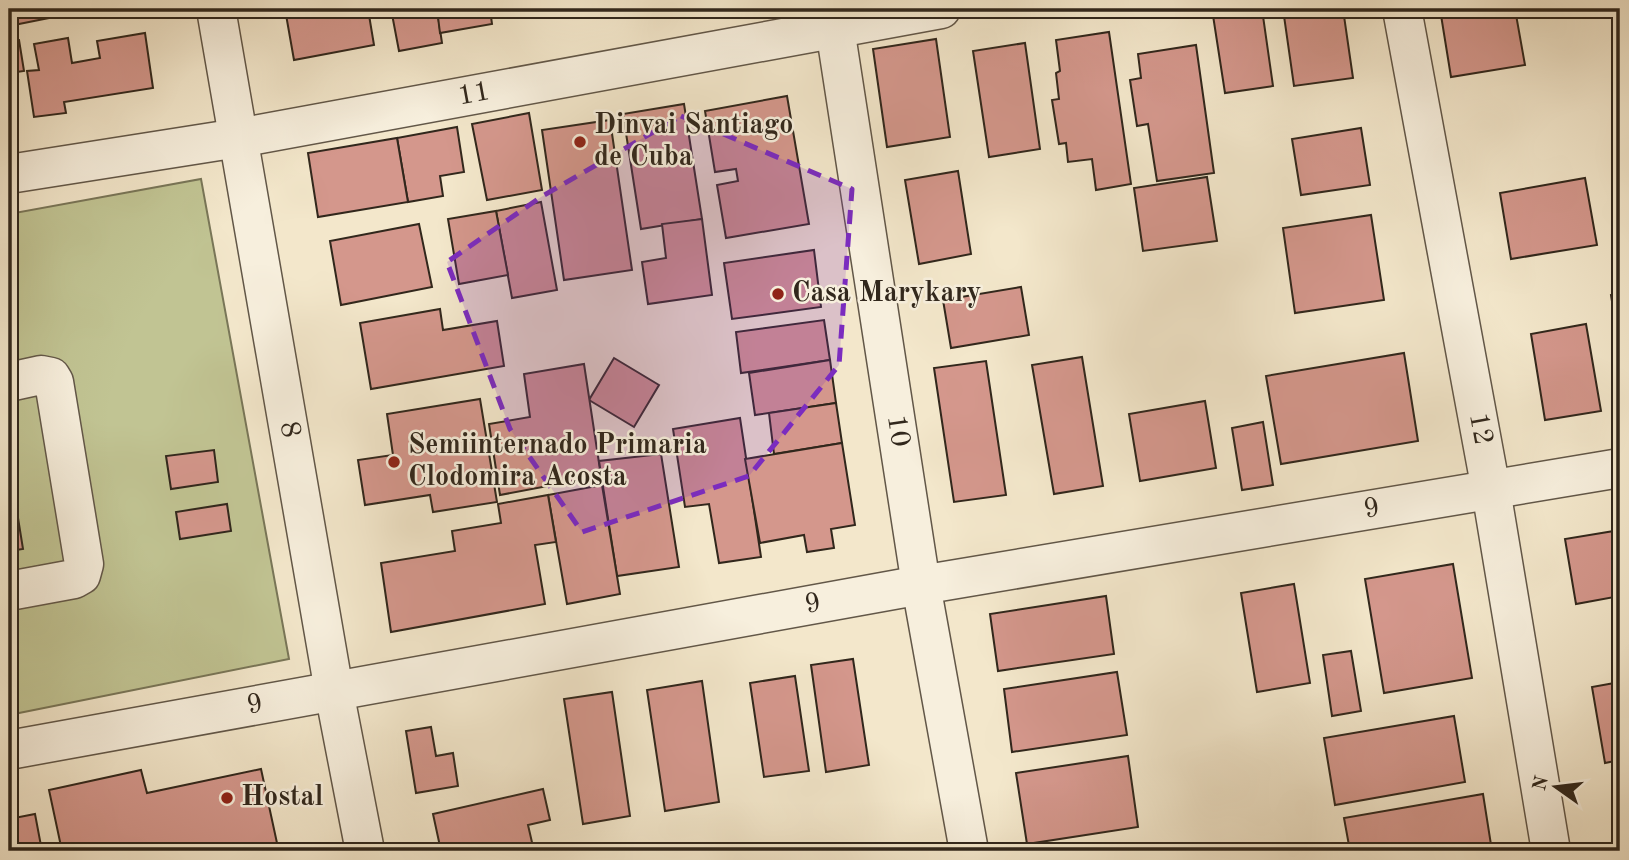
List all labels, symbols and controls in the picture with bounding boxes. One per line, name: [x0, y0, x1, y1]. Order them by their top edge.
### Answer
street label: 11: [456, 78, 493, 111]
place label: Dinvai Santiago de Cuba: [594, 112, 793, 172]
marker: Dinvai Santiago de Cuba: [572, 134, 588, 150]
place label: Casa Marykary: [792, 280, 982, 308]
marker: Casa Marykary: [770, 286, 786, 302]
street label: 12: [1463, 410, 1496, 447]
street label: 10: [881, 413, 914, 449]
street label: 8: [274, 419, 304, 440]
place label: Semiinternado Primaria Clodomira Acosta: [408, 432, 707, 492]
marker: Semiinternado Primaria Clodomira Acosta: [386, 454, 402, 470]
street label: 9: [1362, 494, 1382, 525]
street label: 9: [802, 589, 823, 620]
street label: 9: [245, 690, 265, 721]
north arrow: [1520, 752, 1590, 822]
text: N: [1531, 774, 1553, 793]
place label: Hostal: [241, 784, 324, 812]
marker: Hostal: [219, 790, 235, 806]

